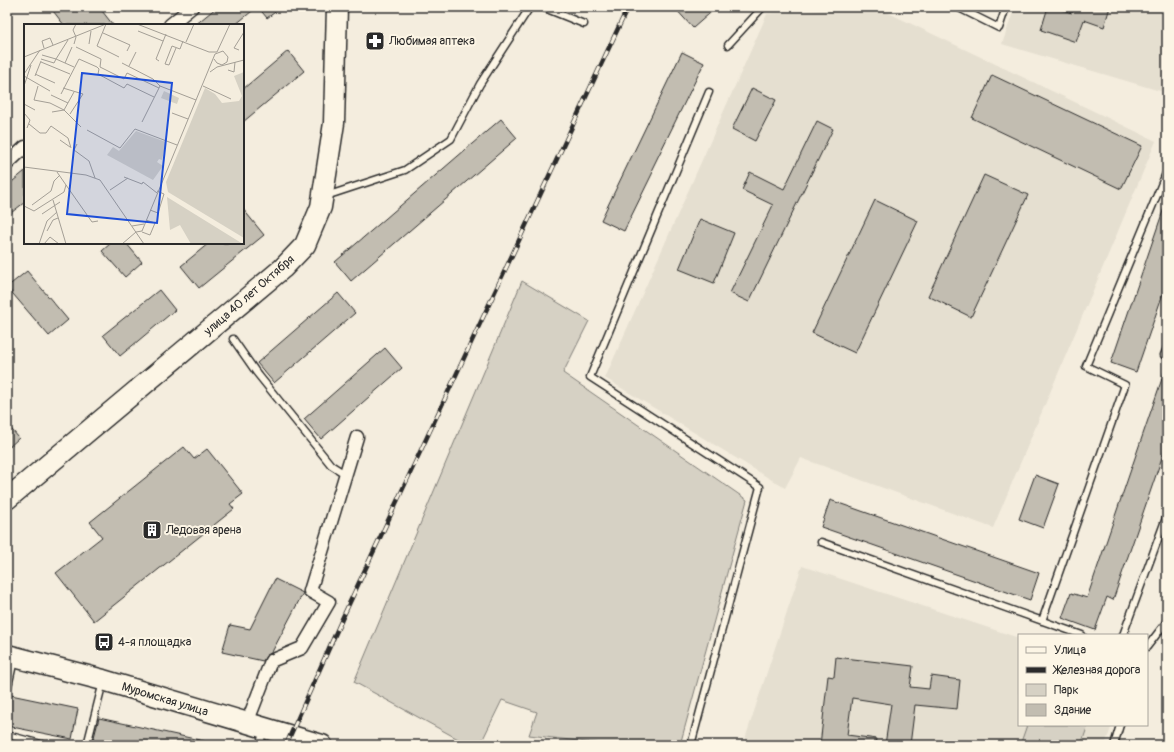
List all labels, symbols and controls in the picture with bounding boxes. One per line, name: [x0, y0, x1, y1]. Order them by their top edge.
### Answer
inset map: [24, 24, 244, 244]
pharmacy icon: Любимая аптека: [364, 30, 386, 52]
place label: Любимая аптека: [388, 34, 475, 49]
street label: улица 40 лет Октября: [200, 252, 298, 339]
building icon: Ледовая арена: [141, 519, 163, 541]
place label: Ледовая арена: [165, 523, 242, 538]
bus stop icon: 4-я площадка: [93, 631, 115, 653]
legend: [1018, 634, 1148, 726]
place label: 4-я площадка: [118, 635, 192, 650]
text: Улица: [1054, 643, 1086, 658]
text: Железная дорога: [1052, 663, 1141, 678]
street label: Муромская улица: [120, 679, 210, 720]
text: Парк: [1054, 683, 1079, 698]
text: Здание: [1054, 703, 1091, 718]

